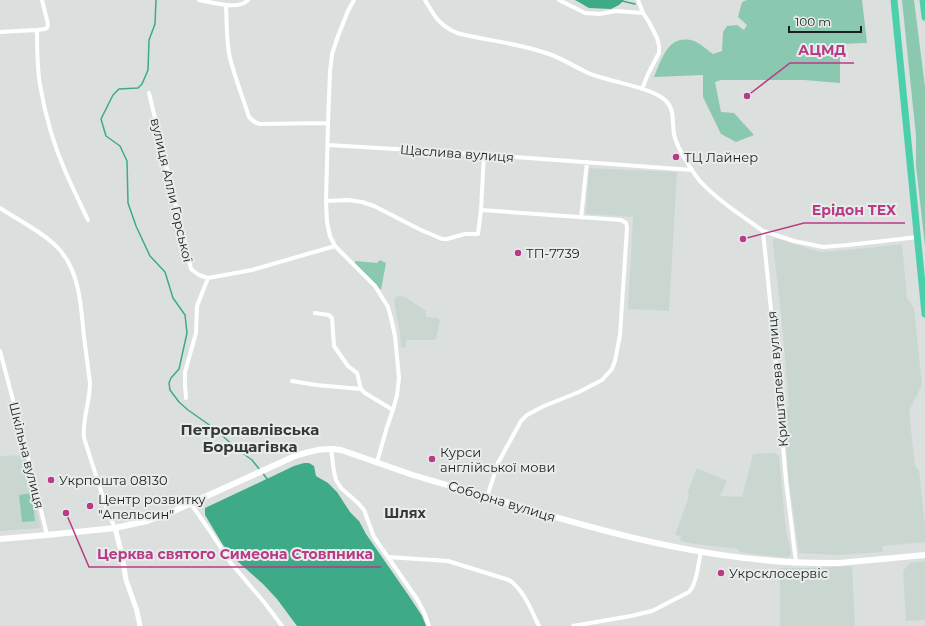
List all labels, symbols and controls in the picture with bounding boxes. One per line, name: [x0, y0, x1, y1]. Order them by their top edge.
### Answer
scale bar: [789, 8, 861, 34]
text: 100 m: [795, 14, 831, 29]
callout: АЦМД: [790, 37, 854, 63]
text: АЦМД: [798, 41, 846, 59]
street label: вулиця Алли Горської: [148, 116, 196, 264]
street label: Щаслива вулиця: [400, 141, 514, 165]
place label: ТЦ Лайнер: [684, 149, 758, 165]
marker: ТЦ Лайнер: [671, 152, 681, 162]
callout: Ерідон ТЕХ: [804, 197, 905, 223]
text: Ерідон ТЕХ: [812, 201, 896, 219]
place label: ТП-7739: [526, 245, 580, 261]
marker: ТП-7739: [513, 248, 523, 258]
street label: Кришталева вулиця: [763, 310, 791, 448]
street label: Шкільна вулиця: [6, 400, 48, 510]
district label: Петропавлівська Борщагівка: [181, 420, 319, 456]
place label: Курси англійської мови: [440, 444, 555, 475]
marker: Курси англійської мови: [427, 454, 437, 464]
place label: Укрпошта 08130: [59, 472, 168, 488]
marker: Укрпошта 08130: [46, 475, 56, 485]
street label: Соборна вулиця: [446, 477, 558, 525]
place label: Центр розвитку "Апельсин": [98, 491, 206, 522]
marker: Центр розвитку "Апельсин": [85, 501, 95, 511]
district label: Шлях: [384, 504, 427, 522]
callout: Церква святого Симеона Стовпника: [89, 541, 381, 567]
text: Церква святого Симеона Стовпника: [97, 545, 373, 563]
place label: Укрсклосервіс: [729, 565, 828, 581]
marker: Укрсклосервіс: [716, 568, 726, 578]

